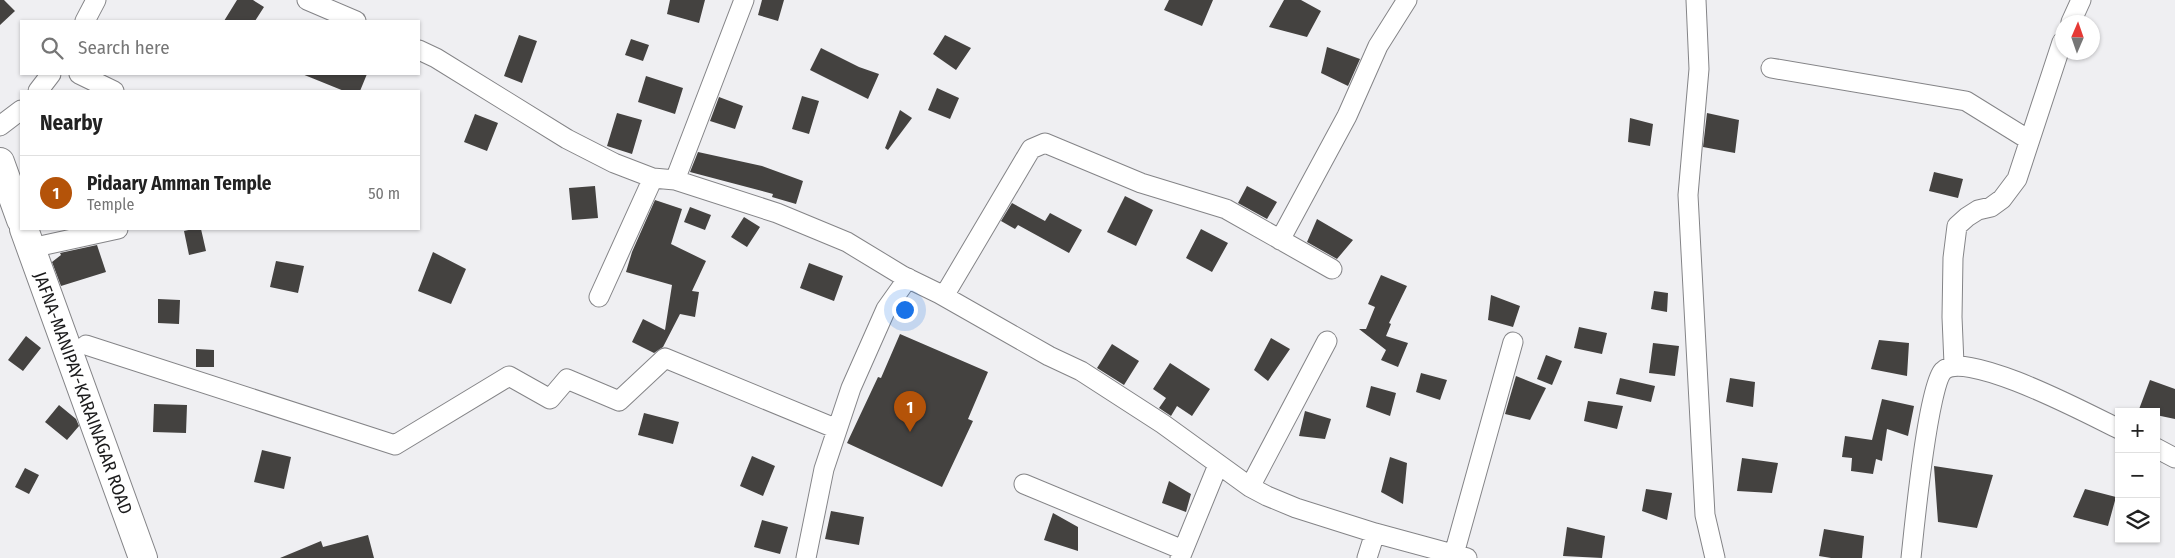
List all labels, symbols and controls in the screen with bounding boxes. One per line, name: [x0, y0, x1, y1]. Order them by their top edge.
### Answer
north arrow: [2055, 15, 2100, 60]
search box: [20, 20, 420, 75]
icon: search: [38, 34, 66, 62]
text: Search here: [78, 36, 170, 59]
text: Nearby: [40, 110, 102, 136]
text: Pidaary Amman Temple: [87, 172, 271, 195]
text: 1: [53, 184, 59, 203]
text: 50 m: [368, 184, 400, 203]
text: Temple: [87, 195, 134, 214]
street label: JAFNA-MANIPAY-KARAINAGAR ROAD: [29, 269, 137, 517]
your location: [892, 297, 918, 323]
pin: 1: [894, 391, 926, 432]
map controls: [2115, 408, 2160, 543]
button: +: [2115, 408, 2160, 453]
button: −: [2115, 453, 2160, 498]
button: layers: [2115, 498, 2160, 543]

